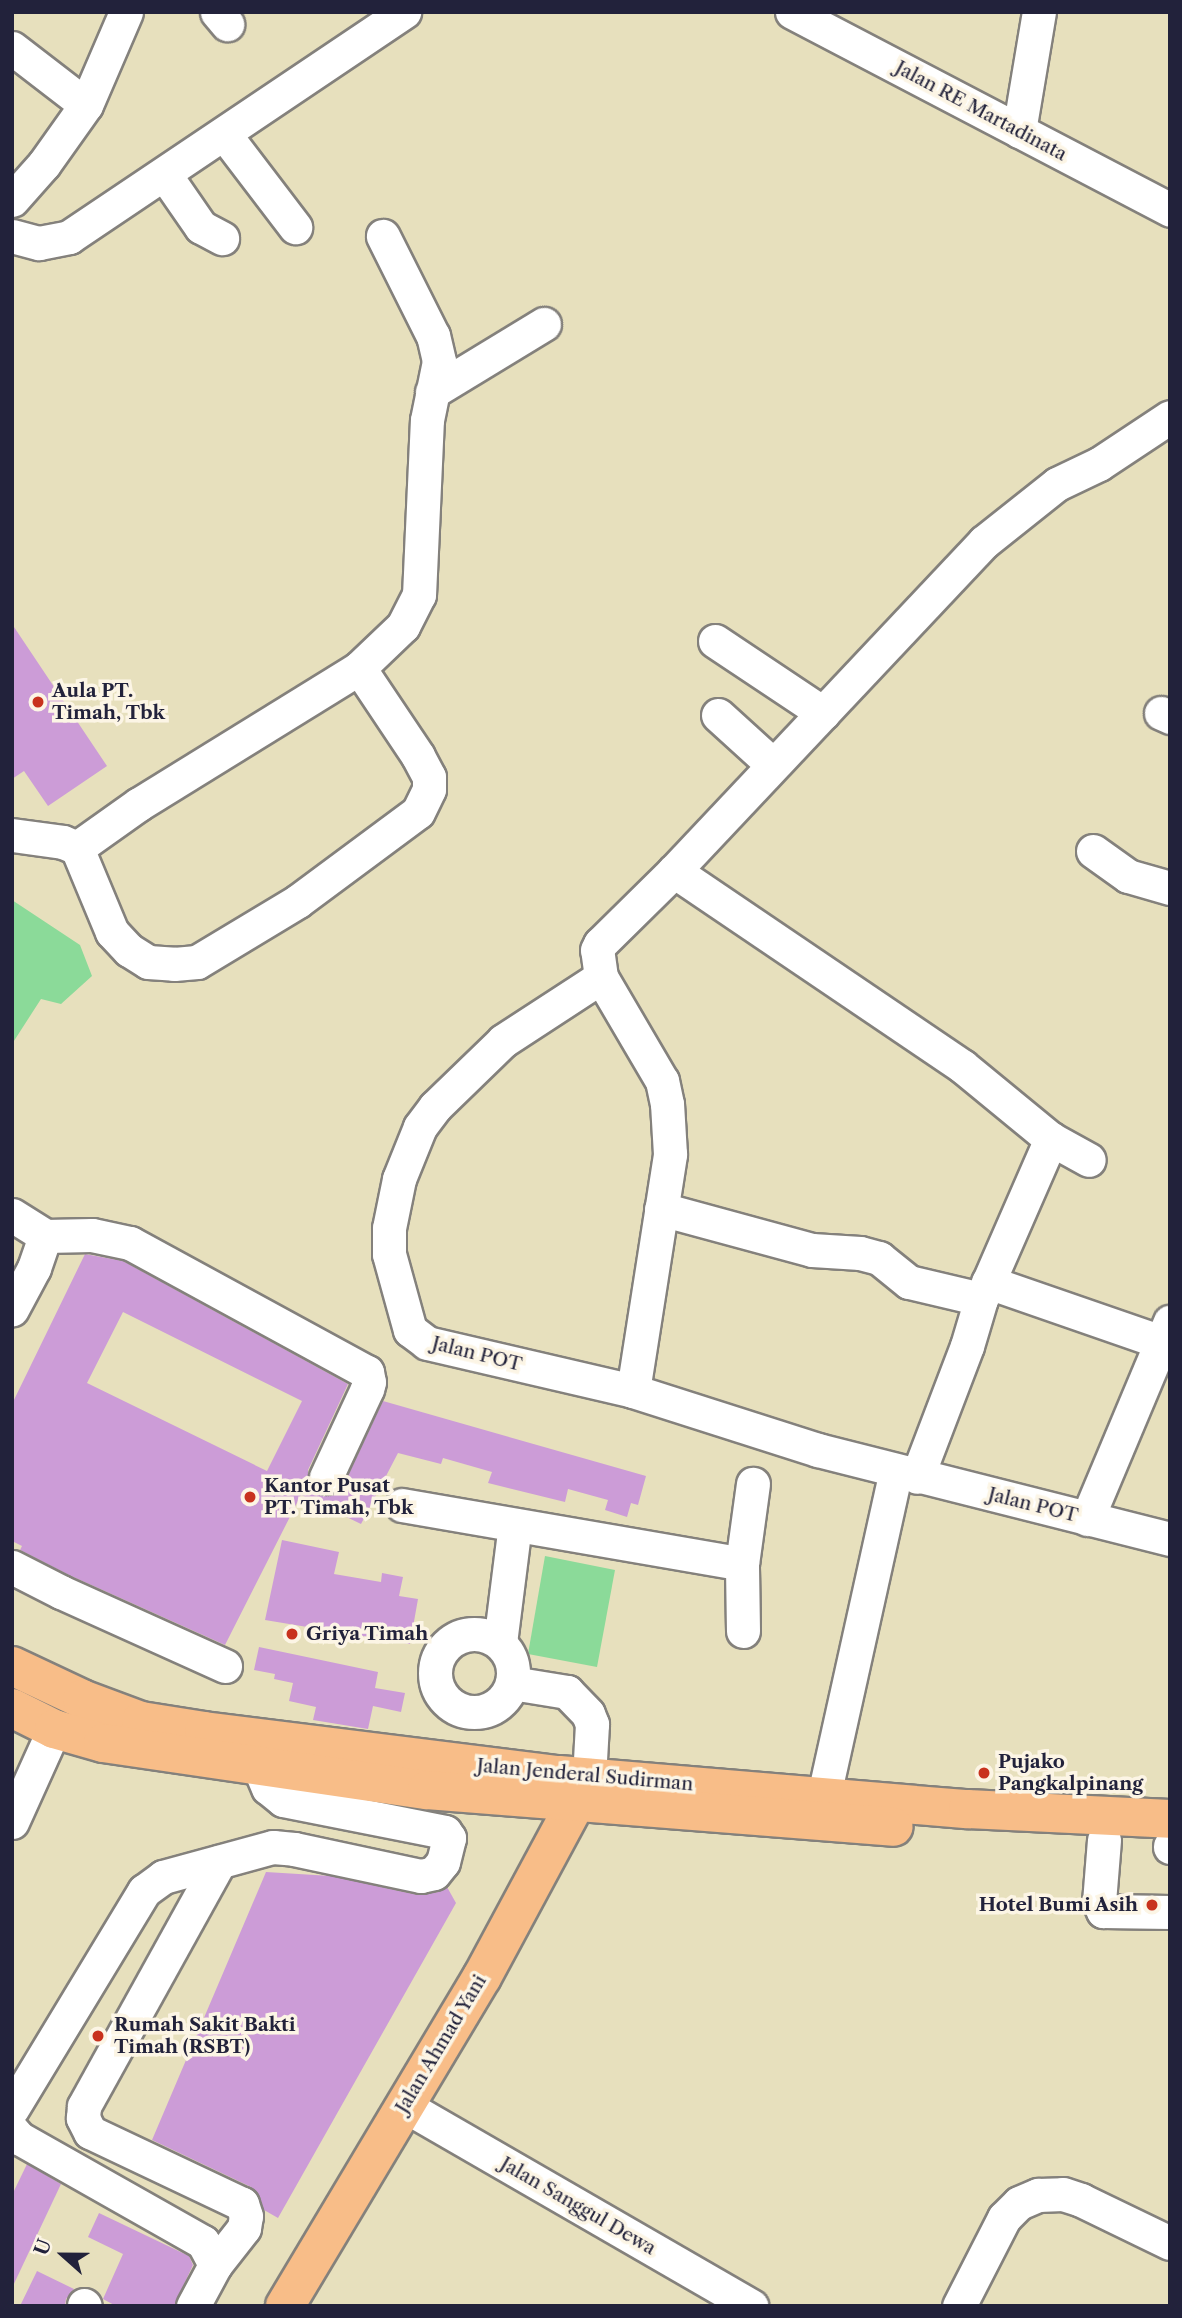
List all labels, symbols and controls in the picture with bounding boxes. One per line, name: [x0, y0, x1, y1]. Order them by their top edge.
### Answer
street label: Jalan RE Martadinata: [891, 56, 1071, 166]
place label: Aula PT. Timah, Tbk: [52, 680, 165, 724]
marker: Aula PT. Timah, Tbk: [30, 694, 46, 710]
street label: Jalan POT: [430, 1332, 524, 1376]
place label: Kantor Pusat PT. Timah, Tbk: [264, 1475, 414, 1519]
street label: Jalan POT: [986, 1483, 1080, 1527]
marker: Kantor Pusat PT. Timah, Tbk: [242, 1489, 258, 1505]
place label: Griya Timah: [306, 1623, 429, 1645]
marker: Griya Timah: [284, 1626, 300, 1642]
place label: Pujako Pangkalpinang: [998, 1751, 1143, 1795]
street label: Jalan Jenderal Sudirman: [476, 1754, 694, 1796]
marker: Pujako Pangkalpinang: [976, 1765, 992, 1781]
place label: Hotel Bumi Asih: [978, 1894, 1138, 1916]
marker: Hotel Bumi Asih: [1144, 1897, 1160, 1913]
street label: Jalan Ahmad Yani: [390, 1970, 492, 2118]
place label: Rumah Sakit Bakti Timah (RSBT): [114, 2014, 296, 2058]
marker: Rumah Sakit Bakti Timah (RSBT): [88, 2026, 108, 2046]
street label: Jalan Sanggul Dewa: [496, 2152, 660, 2260]
north arrow: [28, 2220, 98, 2290]
text: U: [29, 2236, 56, 2259]

